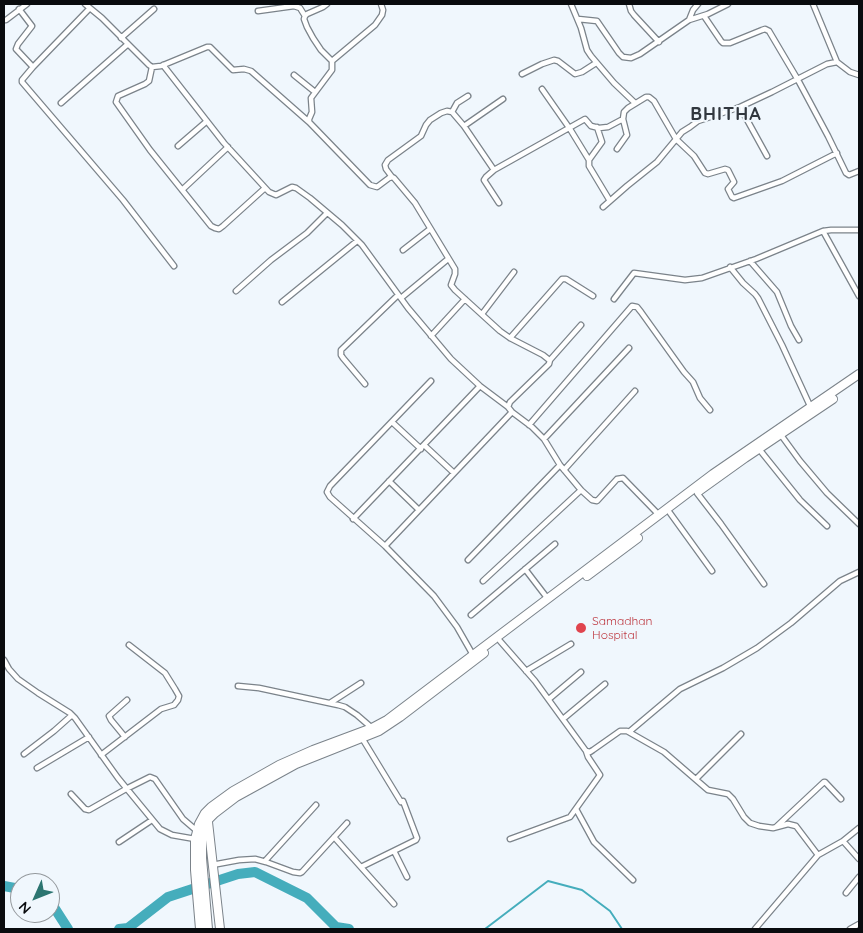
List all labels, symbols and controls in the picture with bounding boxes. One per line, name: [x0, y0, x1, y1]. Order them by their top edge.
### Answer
district label: BHITHA: [690, 104, 762, 126]
place label: Samadhan Hospital: [592, 614, 653, 642]
marker: Samadhan Hospital: [574, 621, 588, 635]
north arrow: [10, 873, 60, 923]
text: N: [15, 898, 35, 918]

